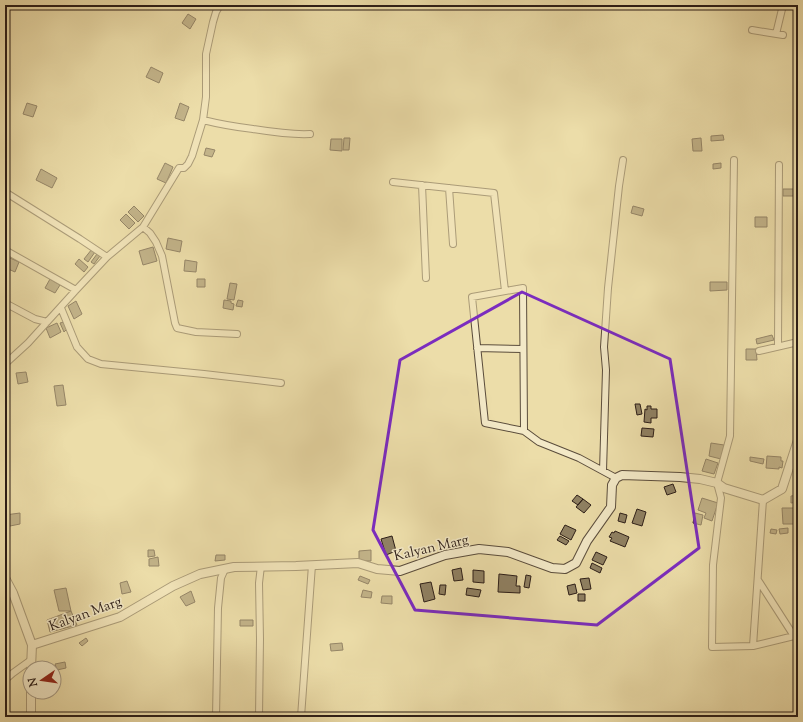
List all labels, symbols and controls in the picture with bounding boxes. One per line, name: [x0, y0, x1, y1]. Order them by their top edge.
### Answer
street label: Kalyan Marg: [392, 531, 471, 567]
street label: Kalyan Marg: [46, 592, 125, 637]
north arrow: [22, 660, 62, 700]
text: N: [24, 676, 42, 689]

